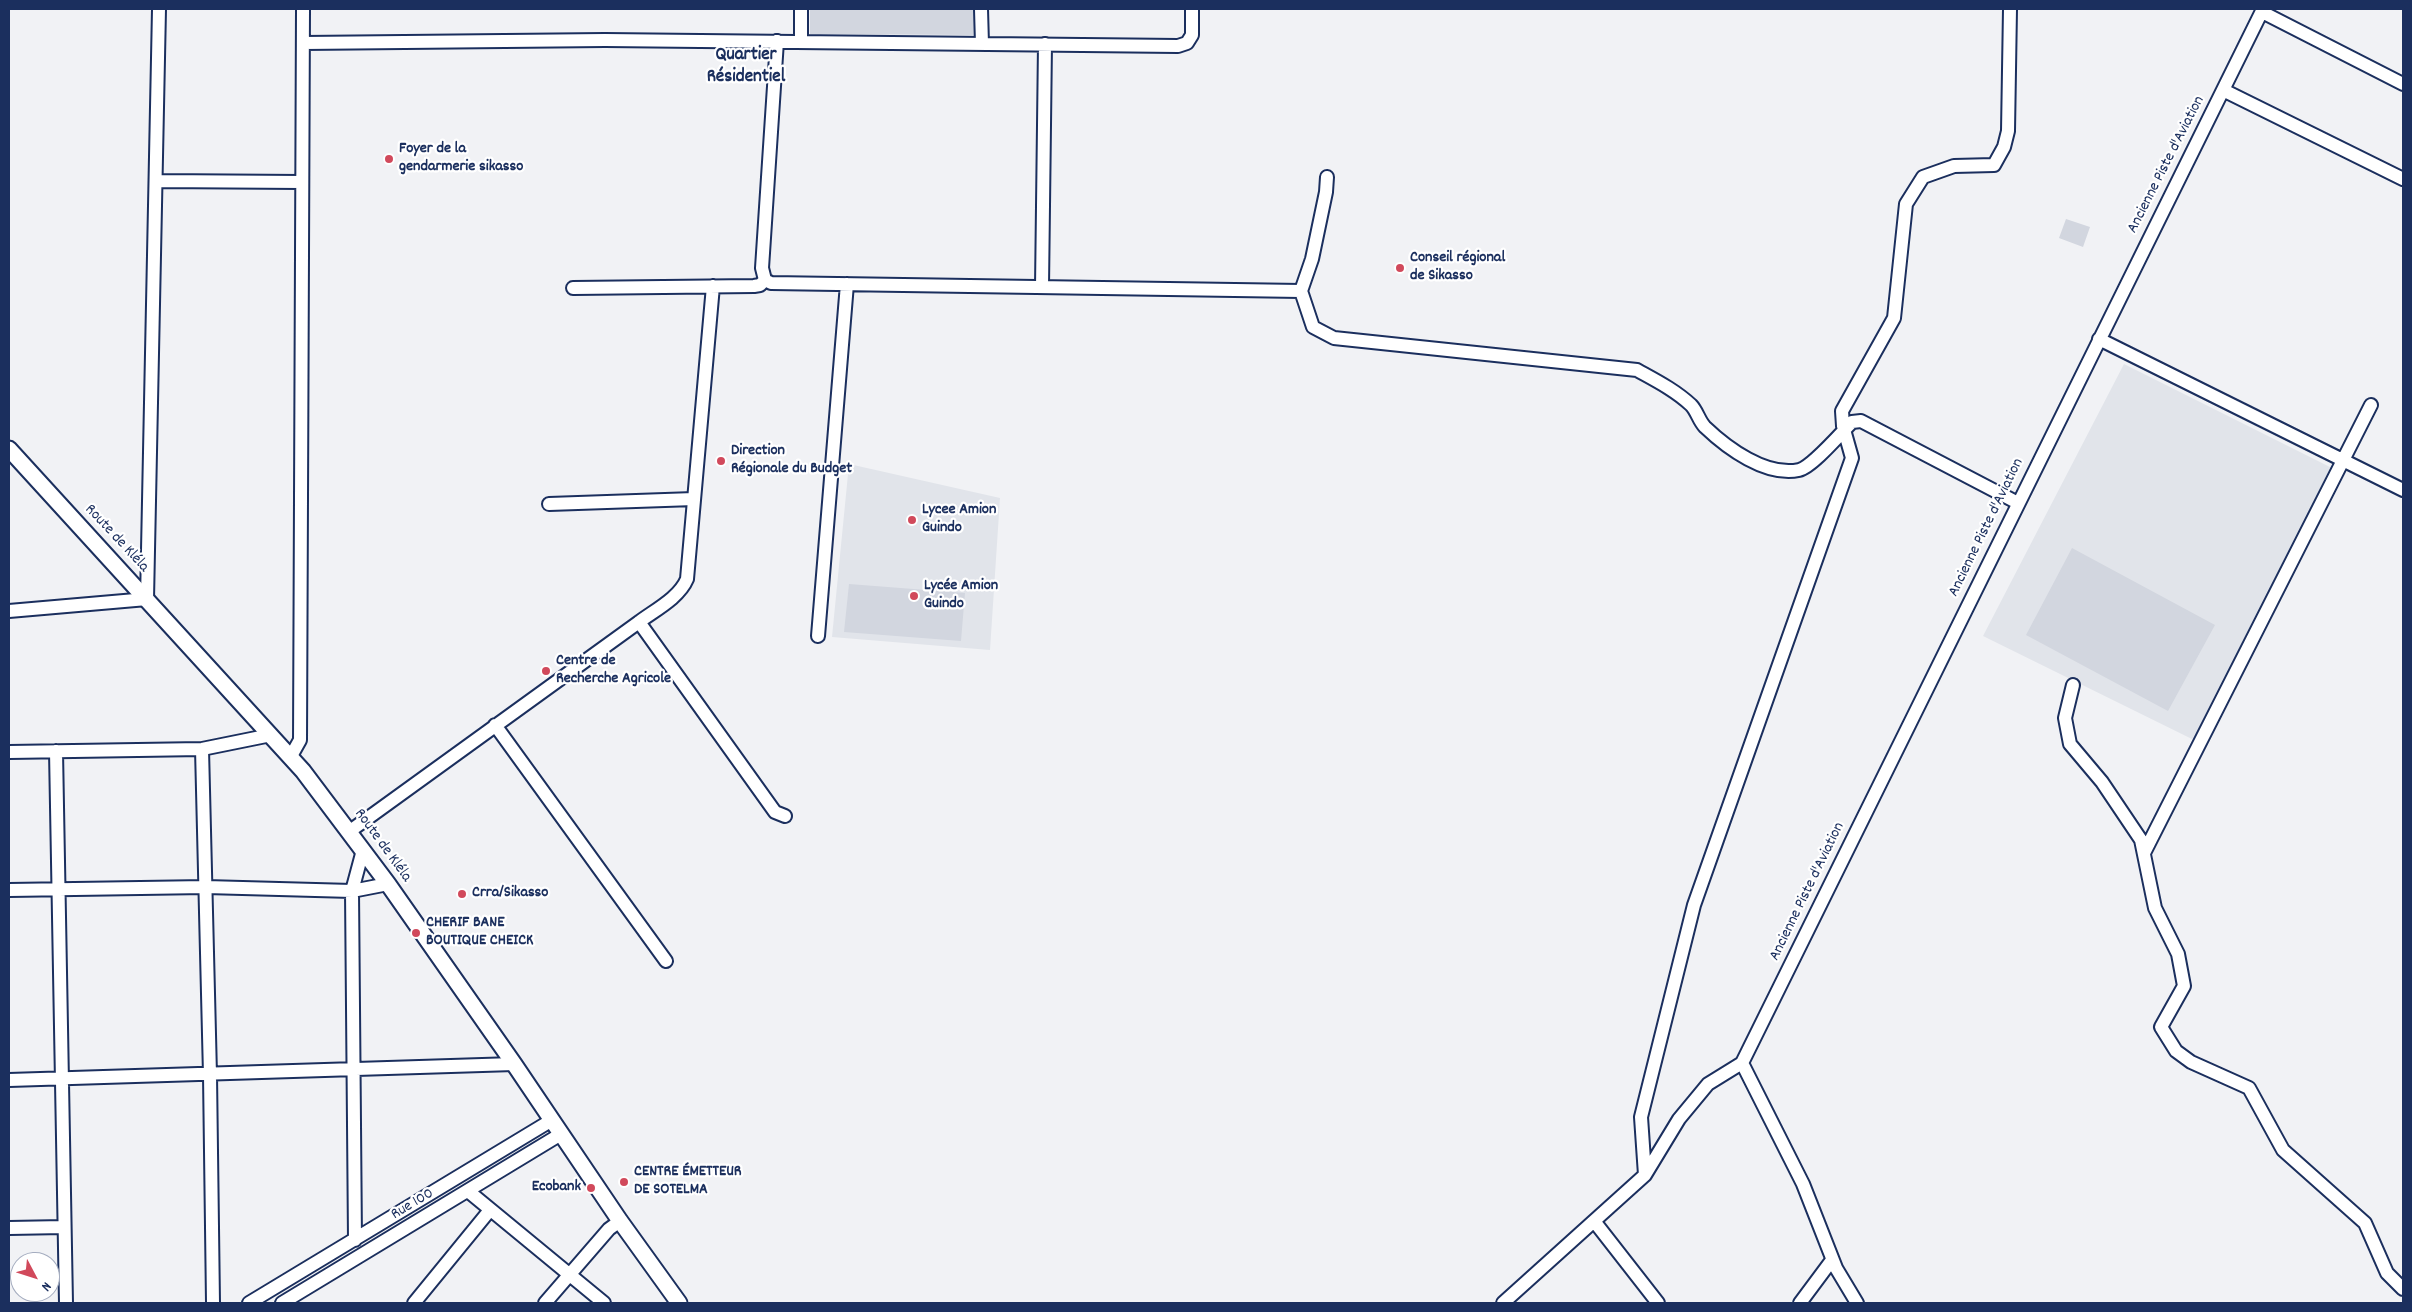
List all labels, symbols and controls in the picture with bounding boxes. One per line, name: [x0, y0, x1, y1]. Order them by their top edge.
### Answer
district label: Quartier Résidentiel: [707, 45, 785, 89]
street label: Ancienne Piste d'Aviation: [2124, 93, 2210, 237]
place label: Foyer de la gendarmerie sikasso: [399, 140, 523, 178]
marker: Foyer de la gendarmerie sikasso: [383, 153, 395, 165]
place label: Conseil régional de Sikasso: [1410, 249, 1505, 287]
marker: Conseil régional de Sikasso: [1394, 262, 1406, 274]
place label: Direction Régionale du Budget: [731, 442, 852, 480]
marker: Direction Régionale du Budget: [715, 455, 727, 467]
street label: Ancienne Piste d'Aviation: [1945, 456, 2029, 600]
street label: Route de Kléla: [80, 501, 152, 577]
place label: Lycee Amion Guindo: [922, 501, 996, 539]
marker: Lycee Amion Guindo: [906, 514, 918, 526]
place label: Lycée Amion Guindo: [924, 577, 998, 615]
marker: Lycée Amion Guindo: [908, 590, 920, 602]
place label: Centre de Recherche Agricole: [556, 652, 671, 690]
marker: Centre de Recherche Agricole: [540, 665, 552, 677]
street label: Route de Kléla: [349, 806, 415, 886]
street label: Ancienne Piste d'Aviation: [1766, 820, 1850, 964]
place label: Crra/Sikasso: [472, 884, 548, 904]
marker: Crra/Sikasso: [456, 888, 468, 900]
place label: CHERIF BANE BOUTIQUE CHEICK: [426, 914, 533, 952]
marker: CHERIF BANE BOUTIQUE CHEICK: [410, 927, 422, 939]
place label: CENTRE ÉMETTEUR DE SOTELMA: [634, 1163, 742, 1201]
marker: CENTRE ÉMETTEUR DE SOTELMA: [618, 1176, 630, 1188]
place label: Ecobank: [532, 1178, 581, 1198]
marker: Ecobank: [585, 1182, 597, 1194]
street label: Rue 100: [388, 1185, 438, 1225]
north arrow: [10, 1252, 60, 1302]
text: N: [36, 1277, 56, 1295]

